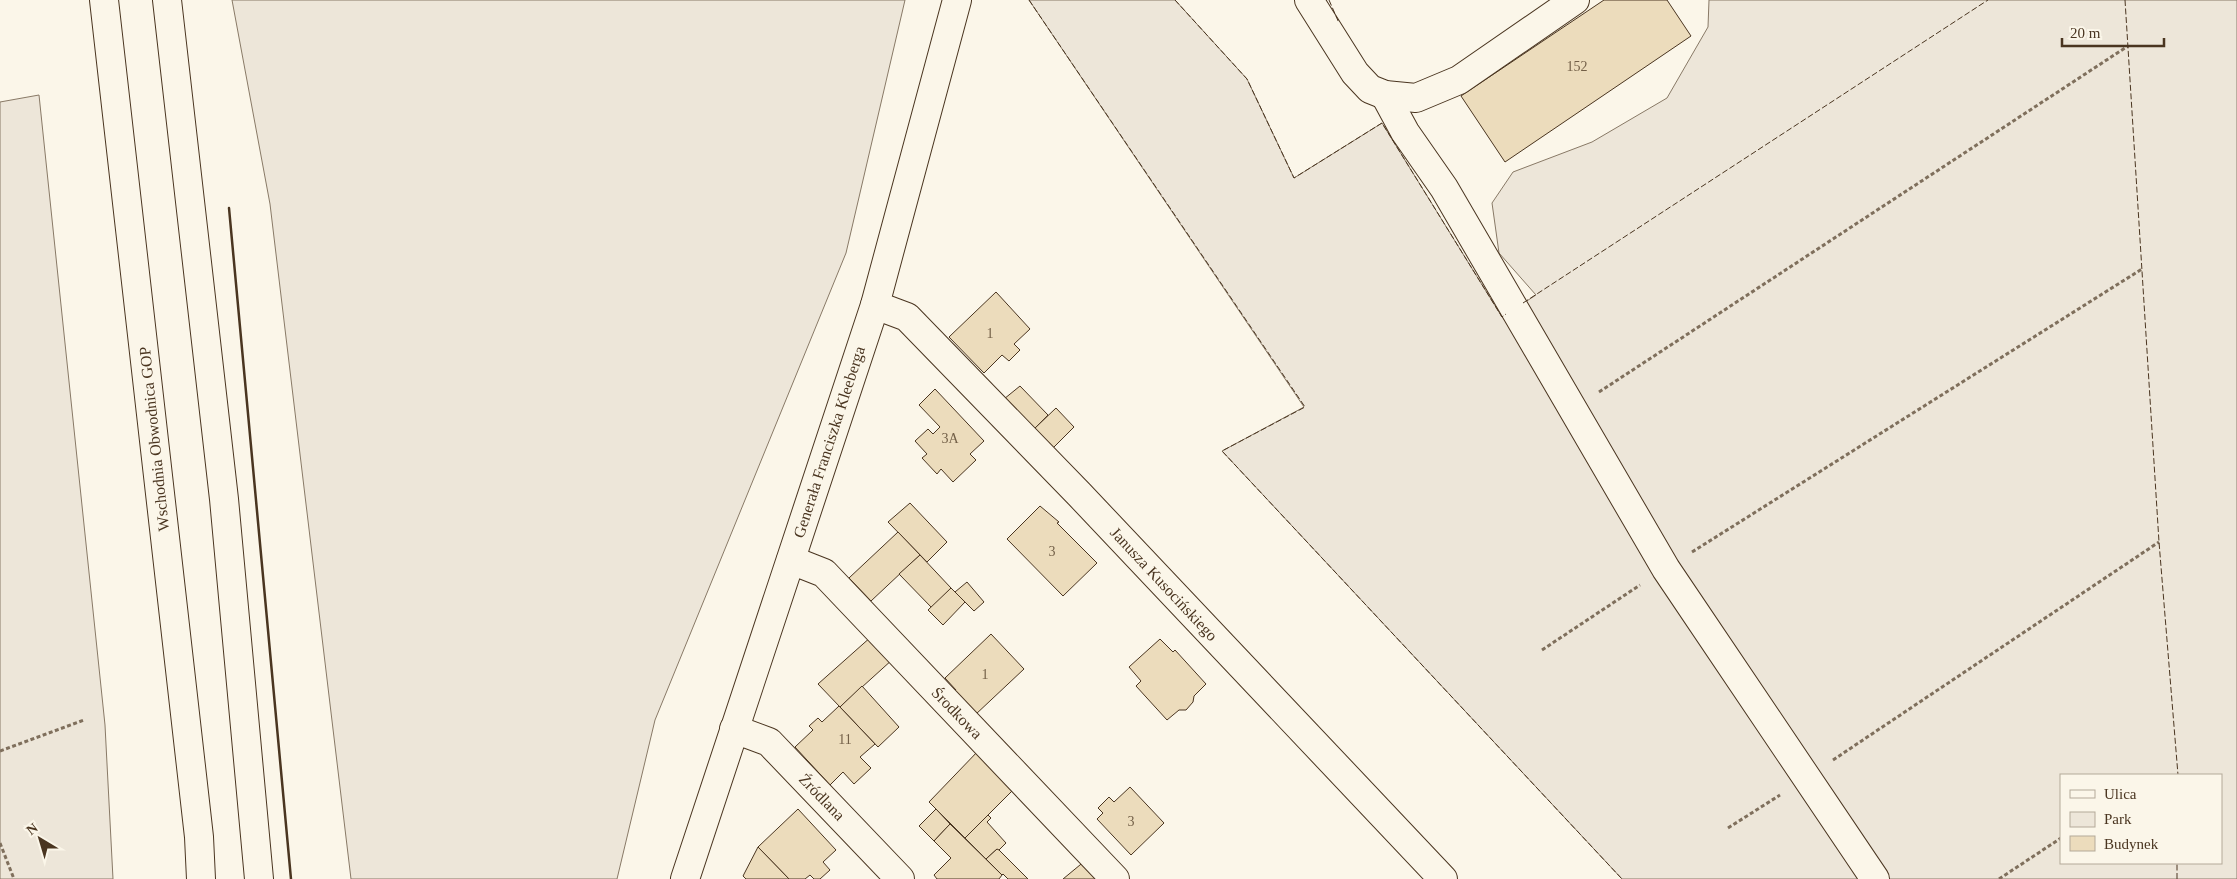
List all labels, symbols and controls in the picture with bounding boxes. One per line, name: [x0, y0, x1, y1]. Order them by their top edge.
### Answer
scale bar: [2062, 15, 2164, 47]
text: 20 m: [2070, 25, 2101, 41]
house number: 152: [1567, 59, 1588, 74]
house number: 1: [987, 326, 994, 341]
street label: Generała Franciszka Kleeberga: [790, 344, 869, 540]
street label: Wschodnia Obwodnica GOP: [136, 346, 172, 532]
house number: 3A: [941, 431, 959, 446]
street label: Janusza Kusocińskiego: [1106, 524, 1221, 645]
house number: 3: [1049, 544, 1056, 559]
house number: 1: [982, 667, 989, 682]
street label: Środkowa: [928, 683, 986, 742]
house number: 11: [838, 732, 852, 747]
street label: Źródlana: [796, 770, 849, 824]
legend: [2060, 774, 2222, 864]
text: Ulica: [2104, 786, 2137, 802]
text: Park: [2104, 811, 2132, 827]
north arrow: [15, 814, 65, 864]
house number: 3: [1128, 814, 1135, 829]
text: N: [24, 820, 41, 838]
text: Budynek: [2104, 836, 2159, 852]

